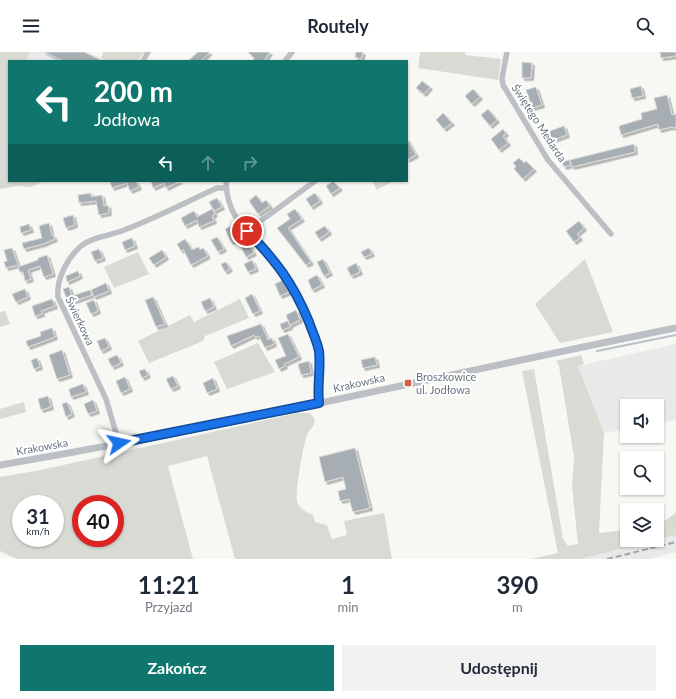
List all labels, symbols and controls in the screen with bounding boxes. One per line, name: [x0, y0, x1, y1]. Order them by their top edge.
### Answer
icon: menu: [20, 15, 42, 37]
text: Routely: [307, 15, 369, 37]
icon: search: [634, 15, 656, 37]
text: 200 m: [94, 74, 173, 108]
icon: left: [28, 76, 80, 128]
street label: Świętego Medarda: [509, 81, 569, 164]
text: Jodłowa: [94, 108, 160, 130]
icon: left: [155, 152, 177, 174]
icon: ahead: [197, 152, 219, 174]
icon: right: [239, 152, 261, 174]
pin: [230, 214, 264, 248]
icon: arrive: [236, 220, 258, 242]
street label: Świerkowa: [63, 294, 97, 347]
street label: Krakowska: [332, 370, 386, 395]
place label: Broszkowice ul. Jodłowa: [416, 370, 477, 396]
marker: Broszkowice ul. Jodłowa: [403, 378, 413, 388]
map controls: [620, 399, 664, 547]
button: sound: [620, 399, 664, 443]
position arrow: [98, 422, 140, 464]
street label: Krakowska: [15, 436, 69, 457]
button: search: [620, 451, 664, 495]
speed limit sign: 40: [72, 495, 124, 547]
button: layers: [620, 503, 664, 547]
text: 31: [26, 504, 50, 528]
text: km/h: [26, 525, 50, 537]
text: 11:21: [138, 570, 200, 599]
text: 1: [341, 570, 355, 599]
text: 390: [496, 570, 538, 599]
text: Przyjazd: [145, 599, 193, 615]
text: min: [338, 599, 359, 615]
text: m: [512, 599, 523, 615]
button: Zakończ: [20, 645, 334, 691]
button: Udostępnij: [342, 645, 656, 691]

